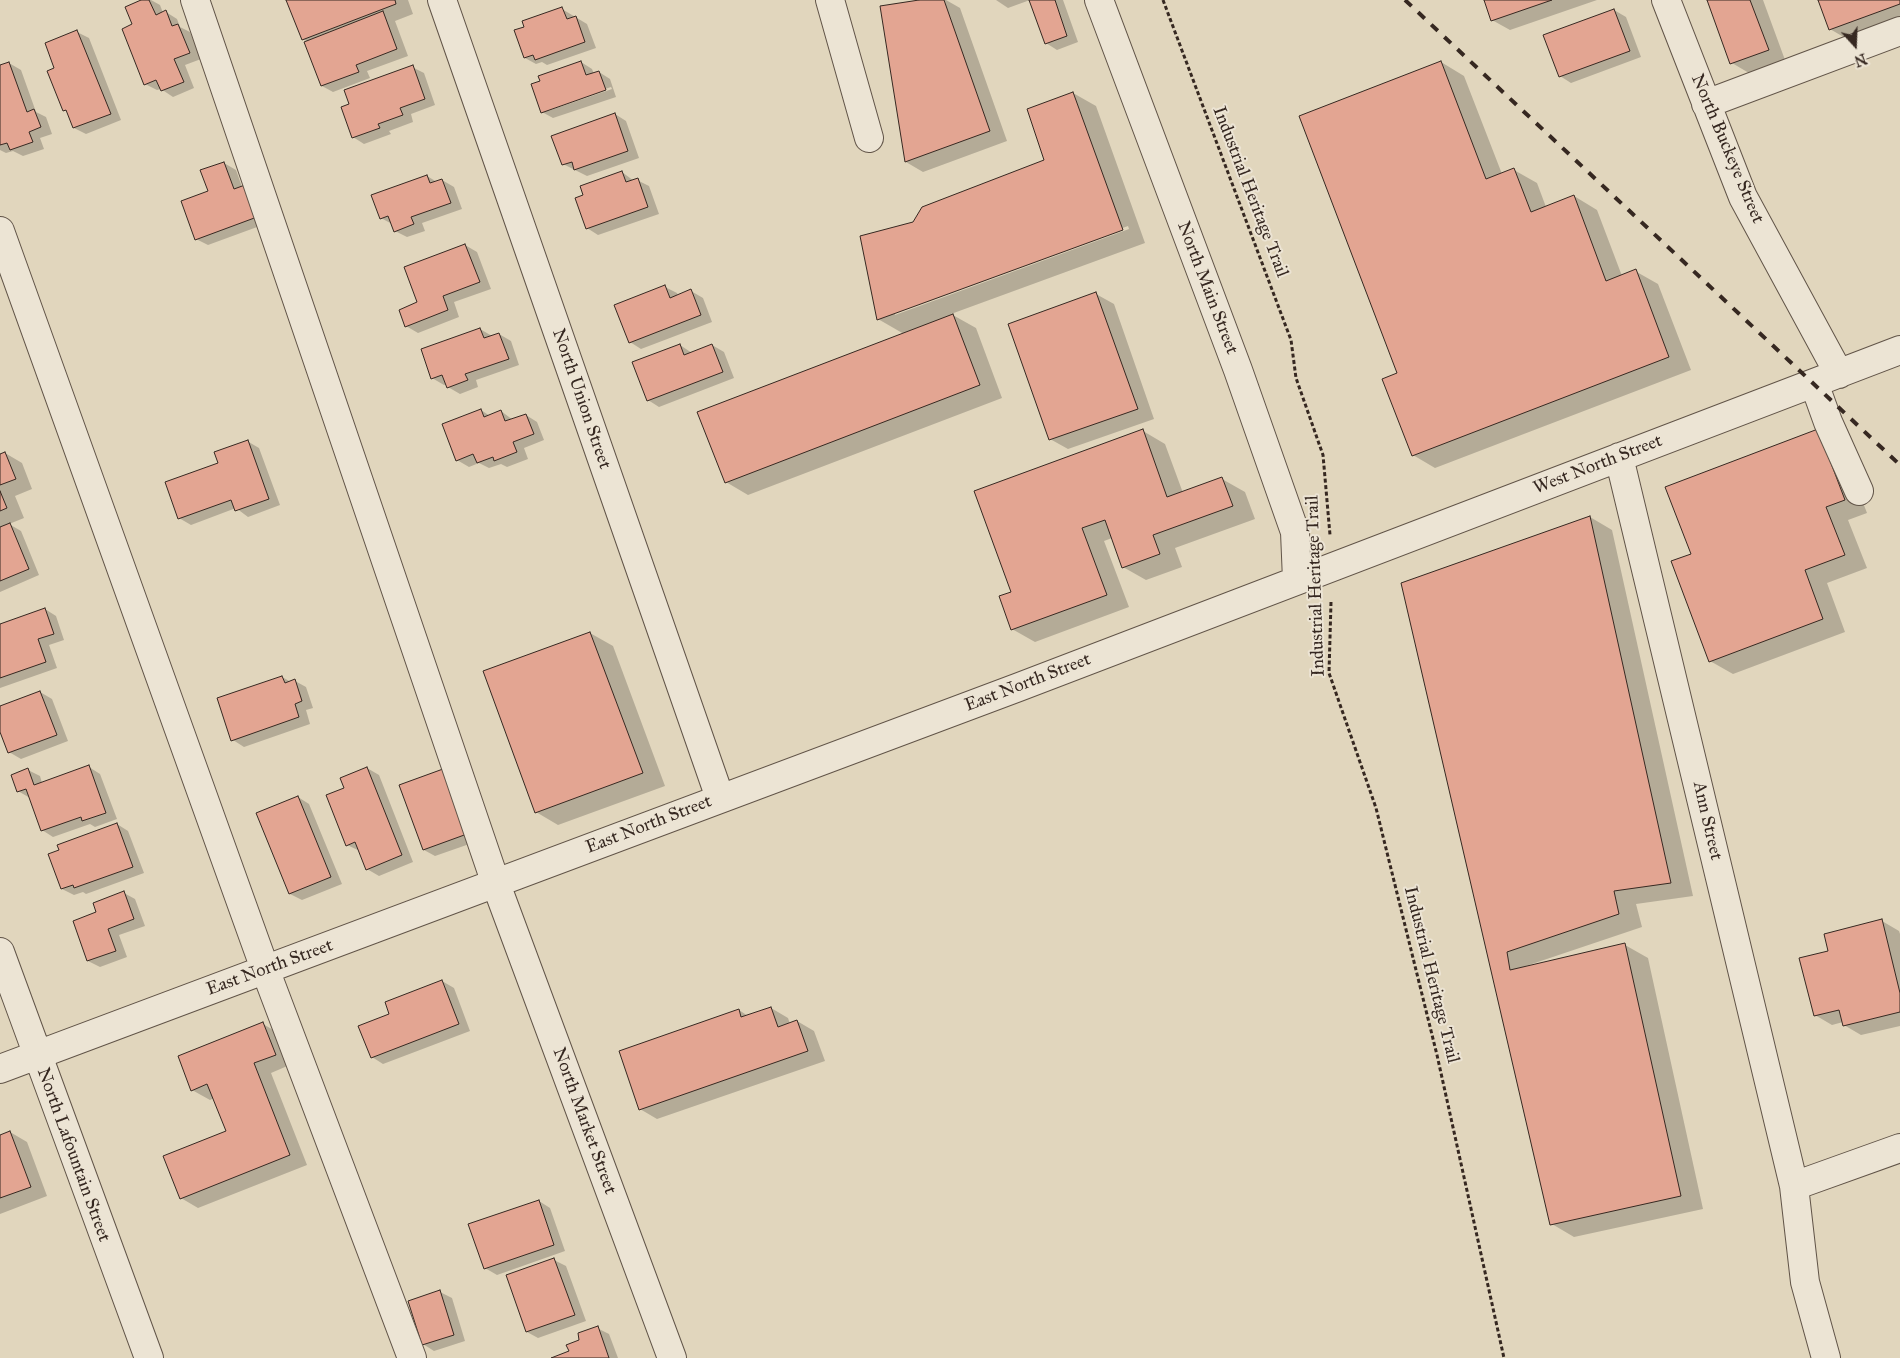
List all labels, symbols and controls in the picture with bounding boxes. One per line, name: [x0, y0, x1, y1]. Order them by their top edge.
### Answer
north arrow: [1830, 20, 1880, 70]
text: N: [1852, 50, 1869, 70]
street label: North Buckeye Street: [1686, 71, 1768, 227]
street label: Industrial Heritage Trail: [1207, 103, 1293, 281]
street label: North Main Street: [1172, 219, 1242, 357]
street label: North Union Street: [547, 326, 615, 472]
street label: West North Street: [1530, 430, 1666, 500]
street label: Industrial Heritage Trail: [1302, 495, 1330, 677]
street label: East North Street: [962, 649, 1094, 717]
street label: Ann Street: [1687, 780, 1727, 862]
street label: East North Street: [583, 791, 715, 859]
street label: Industrial Heritage Trail: [1399, 884, 1463, 1066]
street label: East North Street: [204, 935, 336, 1001]
street label: North Market Street: [547, 1045, 621, 1197]
street label: North Lafountain Street: [31, 1065, 115, 1245]

